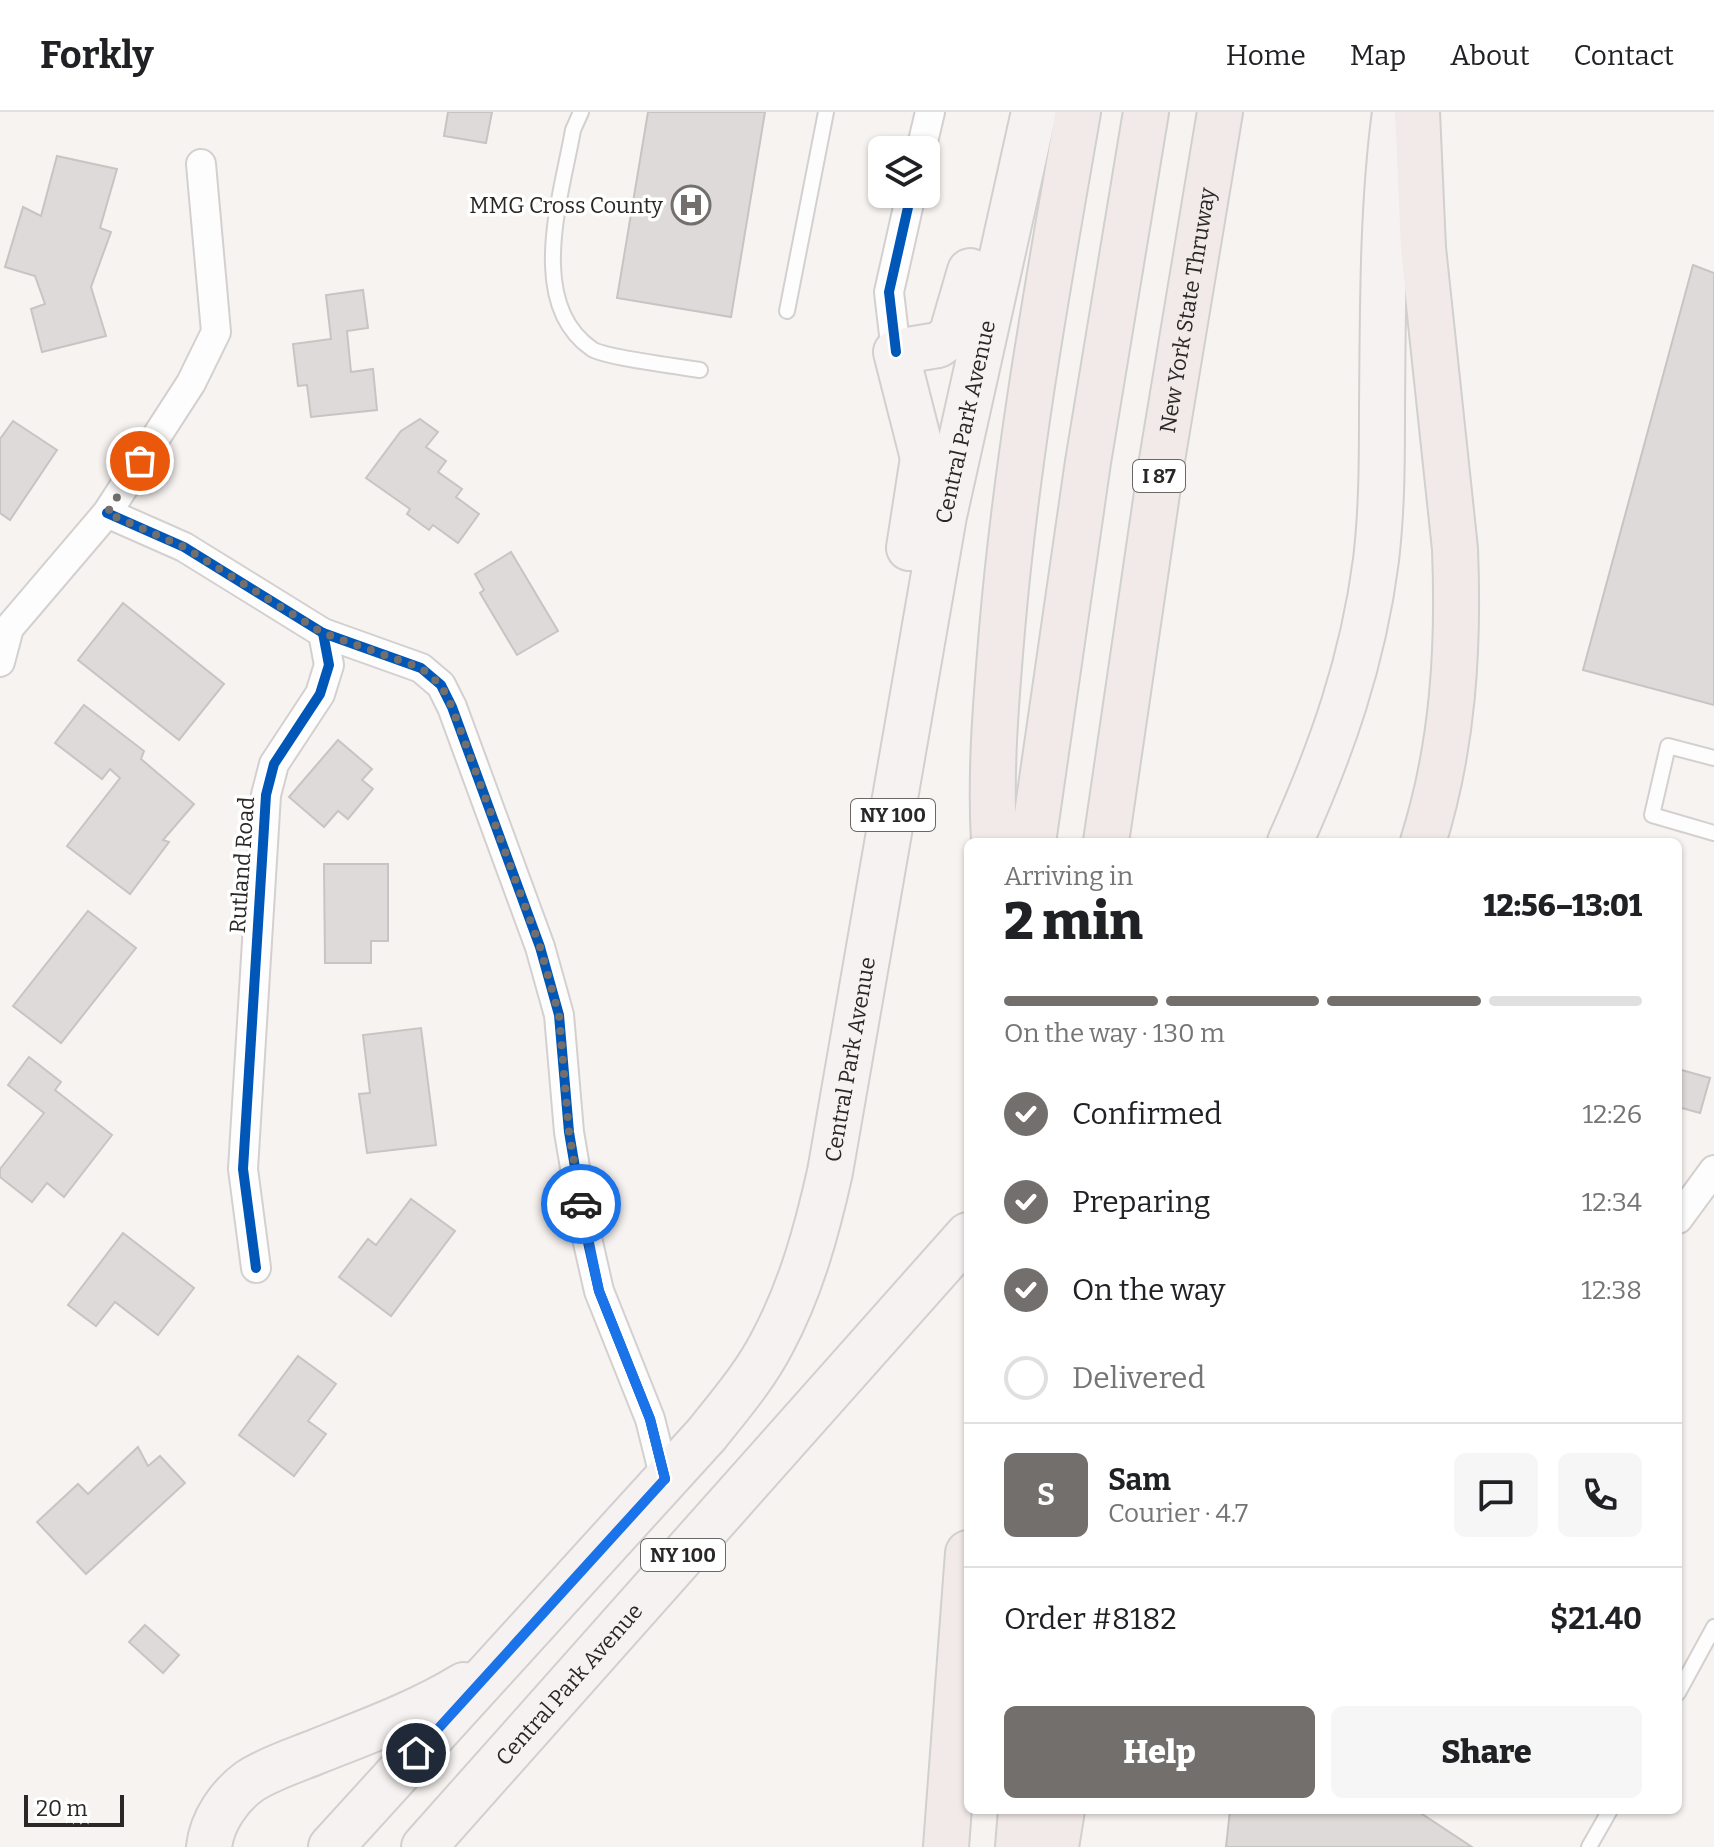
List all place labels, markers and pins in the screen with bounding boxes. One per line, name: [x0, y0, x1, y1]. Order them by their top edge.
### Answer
hospital icon: MMG Cross County: [670, 184, 712, 226]
place label: MMG Cross County: [469, 192, 663, 219]
pin: [106, 427, 174, 495]
pin: [382, 1719, 450, 1787]

